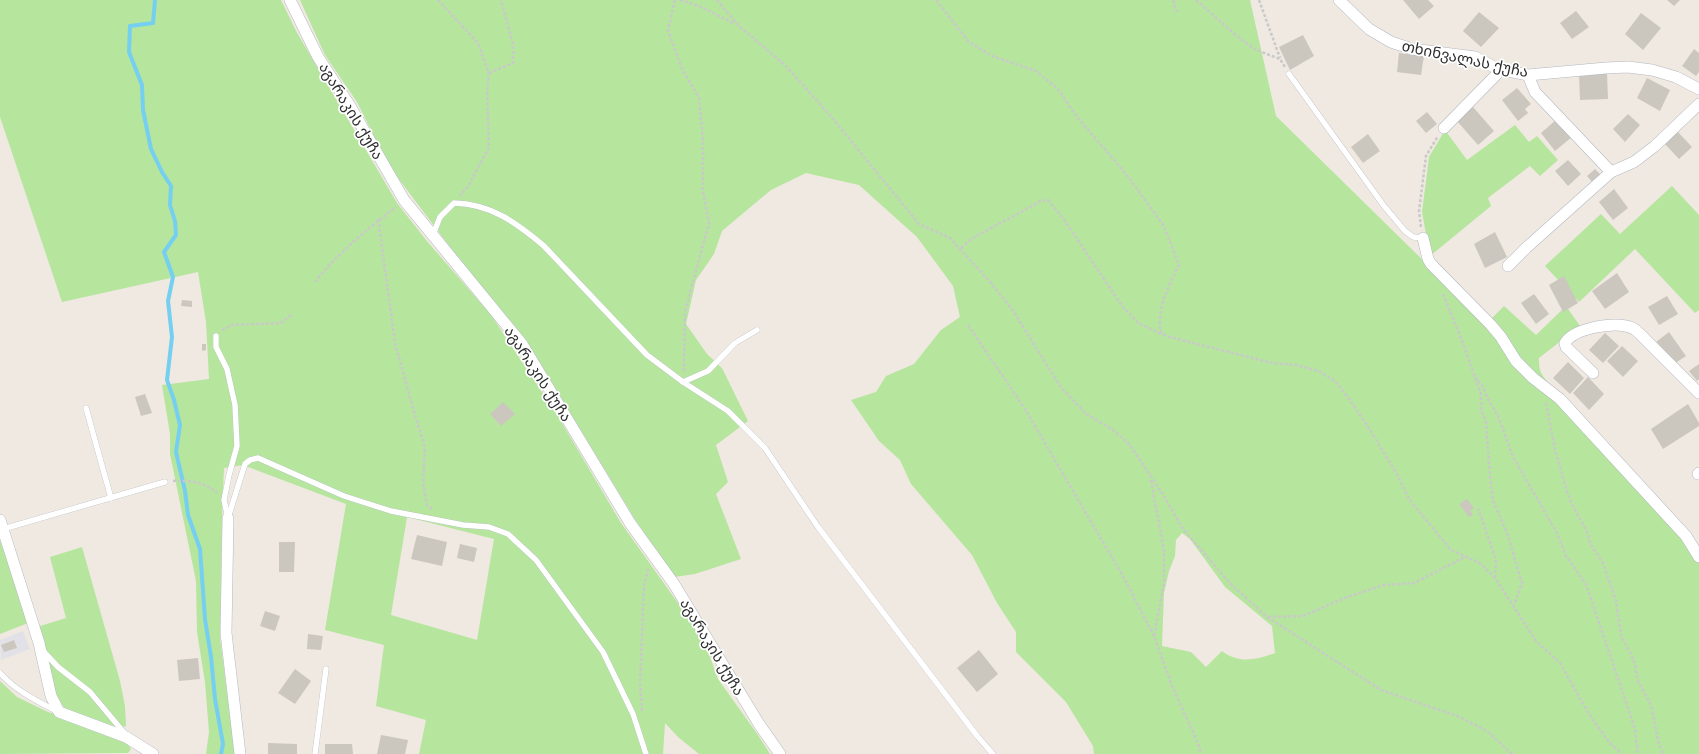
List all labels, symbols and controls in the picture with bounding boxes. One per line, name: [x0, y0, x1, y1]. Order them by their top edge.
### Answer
street label: თხინვალას ქუჩა: [1400, 37, 1530, 81]
street label: აგარაკის ქუჩა: [315, 59, 387, 163]
street label: აგარაკის ქუჩა: [500, 323, 576, 425]
street label: აგარაკის ქუჩა: [676, 595, 748, 699]

